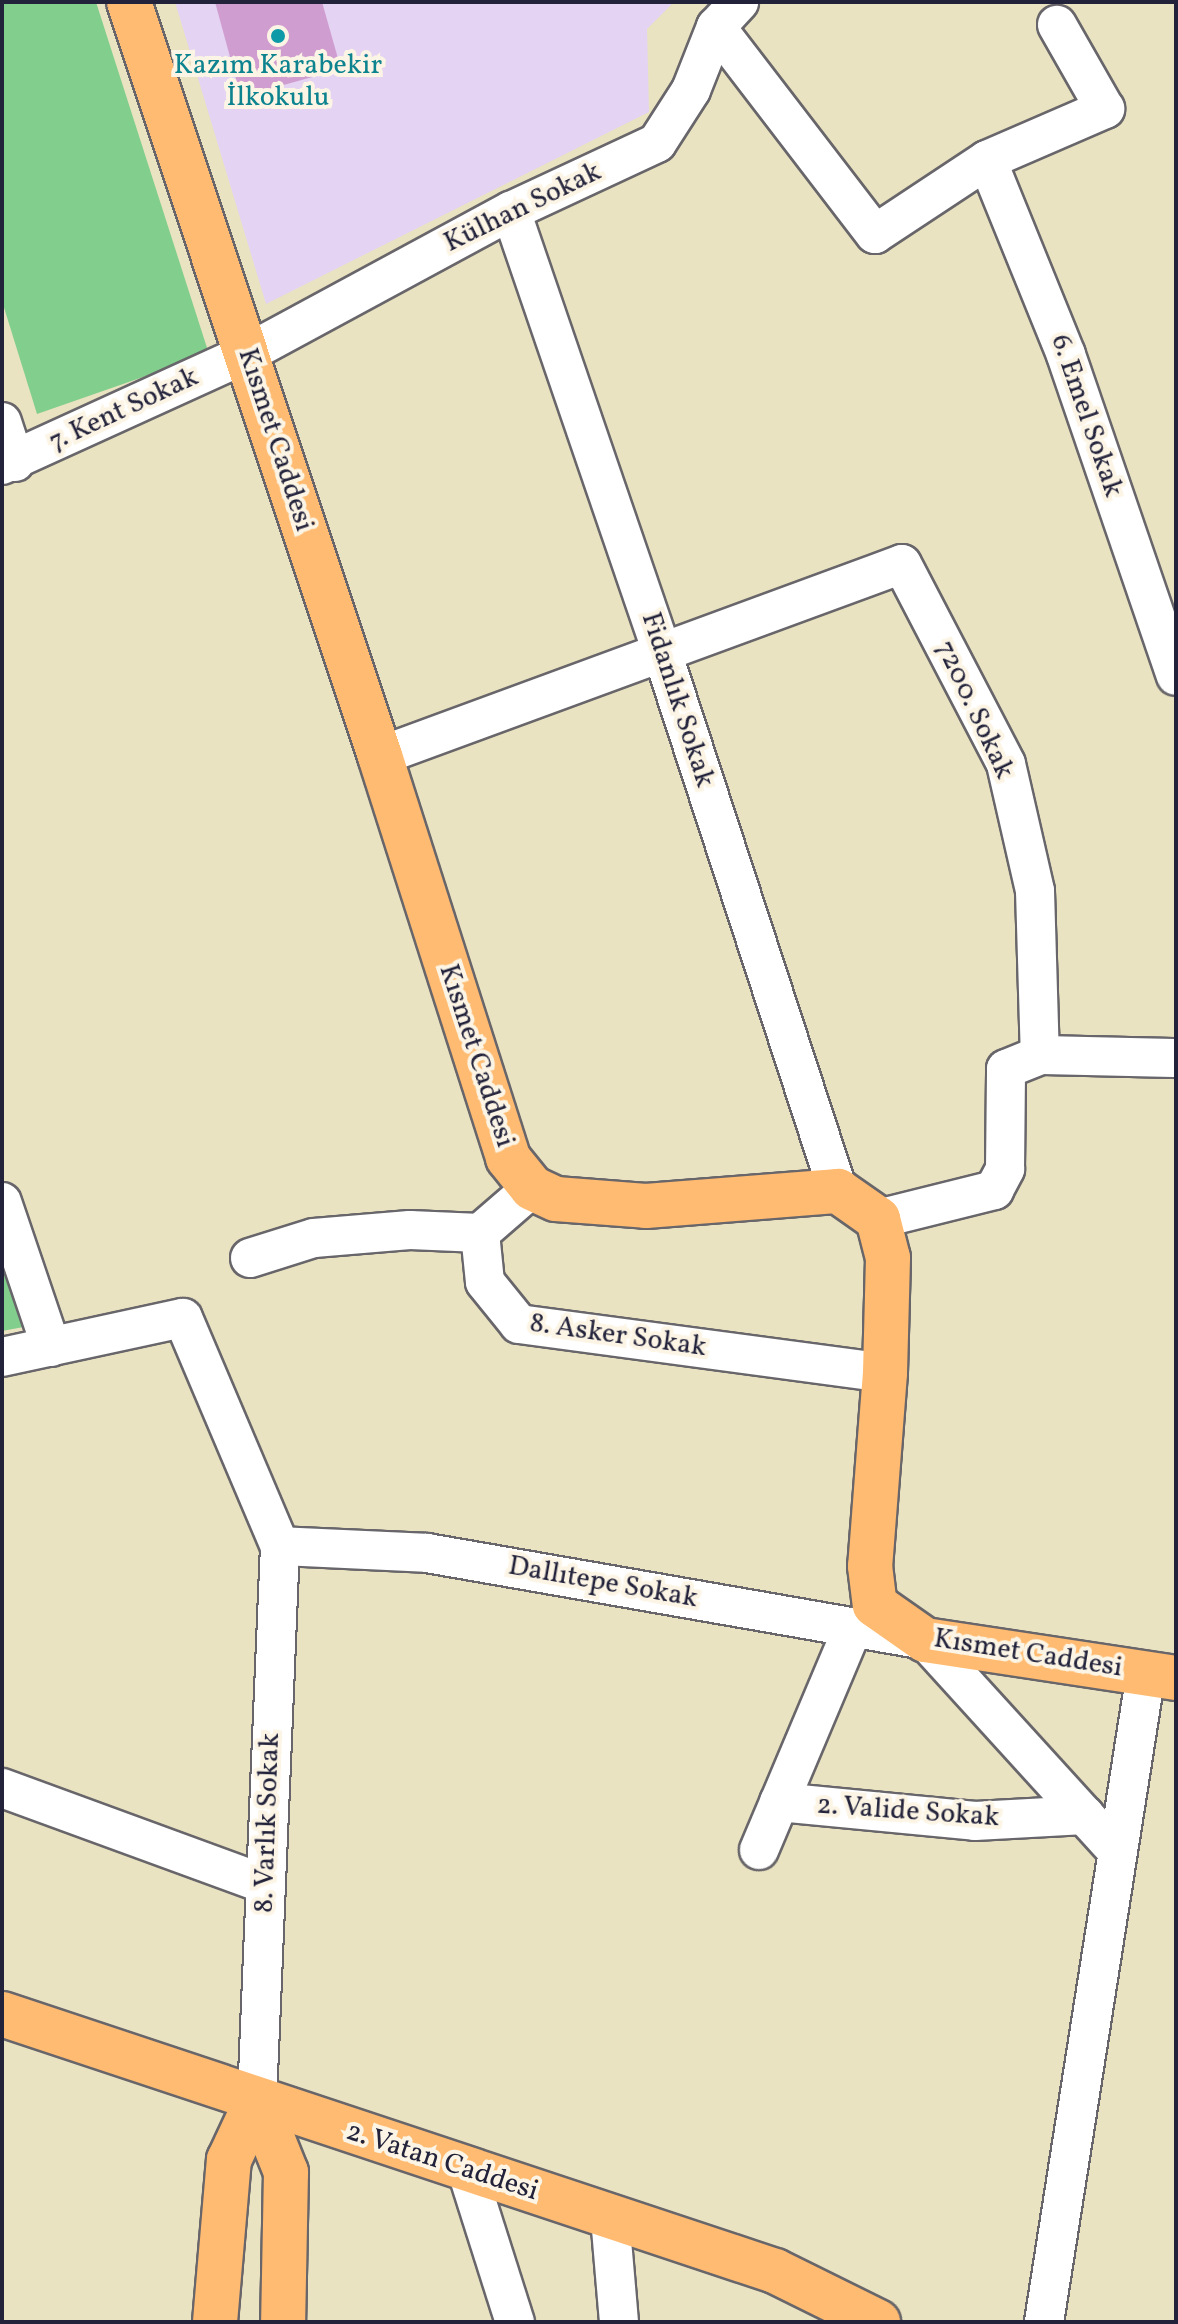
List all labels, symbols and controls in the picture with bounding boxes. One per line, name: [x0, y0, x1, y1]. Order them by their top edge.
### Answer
marker: Kazım Karabekir İlkokulu: [269, 27, 287, 45]
place label: Kazım Karabekir İlkokulu: [174, 49, 382, 115]
street label: Külhan Sokak: [439, 156, 607, 260]
street label: 6. Emel Sokak: [1042, 330, 1130, 502]
street label: Kısmet Caddesi: [230, 344, 320, 536]
street label: 7. Kent Sokak: [44, 361, 204, 459]
street label: Fidanlık Sokak: [633, 608, 721, 792]
street label: 7200. Sokak: [927, 635, 1021, 785]
street label: Kısmet Caddesi: [431, 960, 521, 1152]
street label: 8. Asker Sokak: [527, 1307, 709, 1365]
street label: Dallıtepe Sokak: [506, 1550, 700, 1616]
street label: Kısmet Caddesi: [931, 1623, 1125, 1685]
street label: 8. Varlık Sokak: [248, 1732, 288, 1914]
street label: 2. Valide Sokak: [815, 1789, 1001, 1835]
street label: 2. Vatan Caddesi: [341, 2115, 543, 2209]

